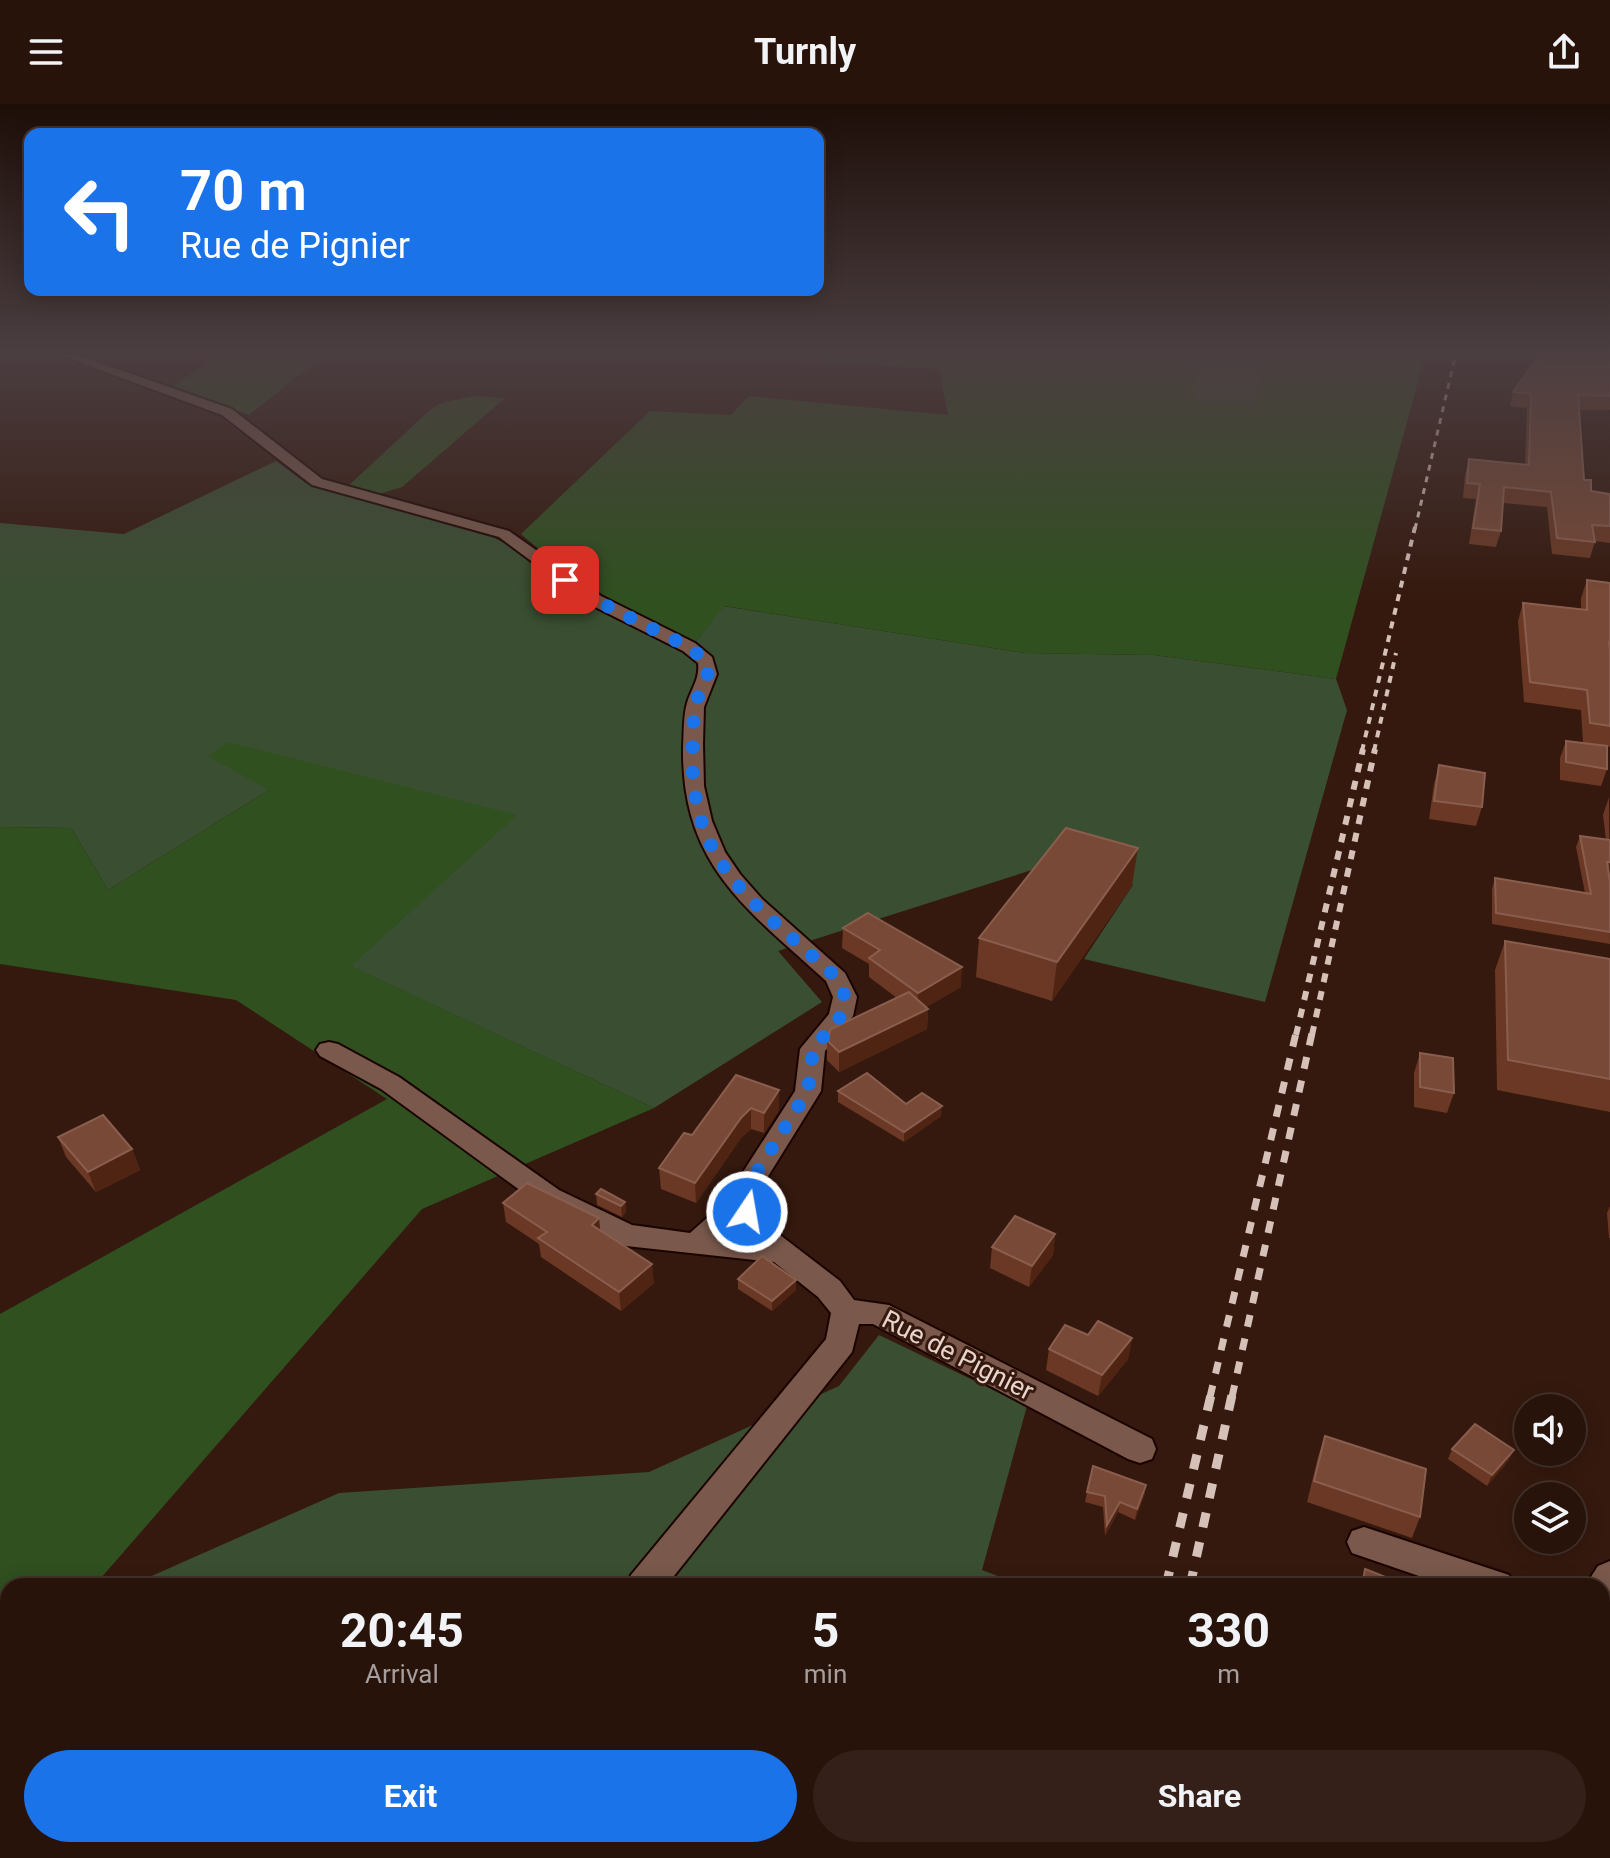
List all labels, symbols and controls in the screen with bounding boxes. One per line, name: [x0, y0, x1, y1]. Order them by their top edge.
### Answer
icon: menu: [24, 30, 68, 74]
icon: share: [1542, 30, 1586, 74]
text: Turnly: [754, 31, 856, 73]
text: 70 m: [180, 158, 307, 224]
icon: left: [48, 160, 152, 264]
text: Rue de Pignier: [180, 225, 410, 267]
pin: [531, 546, 599, 614]
icon: arrive: [543, 558, 587, 602]
position arrow: [705, 1170, 789, 1254]
street label: Rue de Pignier: [877, 1304, 1039, 1406]
map controls: [1514, 1394, 1586, 1554]
button: sound: [1514, 1394, 1586, 1466]
button: layers: [1514, 1482, 1586, 1554]
text: 20:45: [340, 1602, 464, 1659]
text: 5: [812, 1602, 839, 1659]
text: 330: [1187, 1602, 1270, 1659]
text: Arrival: [365, 1659, 439, 1689]
text: min: [804, 1659, 847, 1689]
text: m: [1217, 1659, 1240, 1689]
button: Exit: [24, 1750, 797, 1842]
button: Share: [813, 1750, 1586, 1842]

